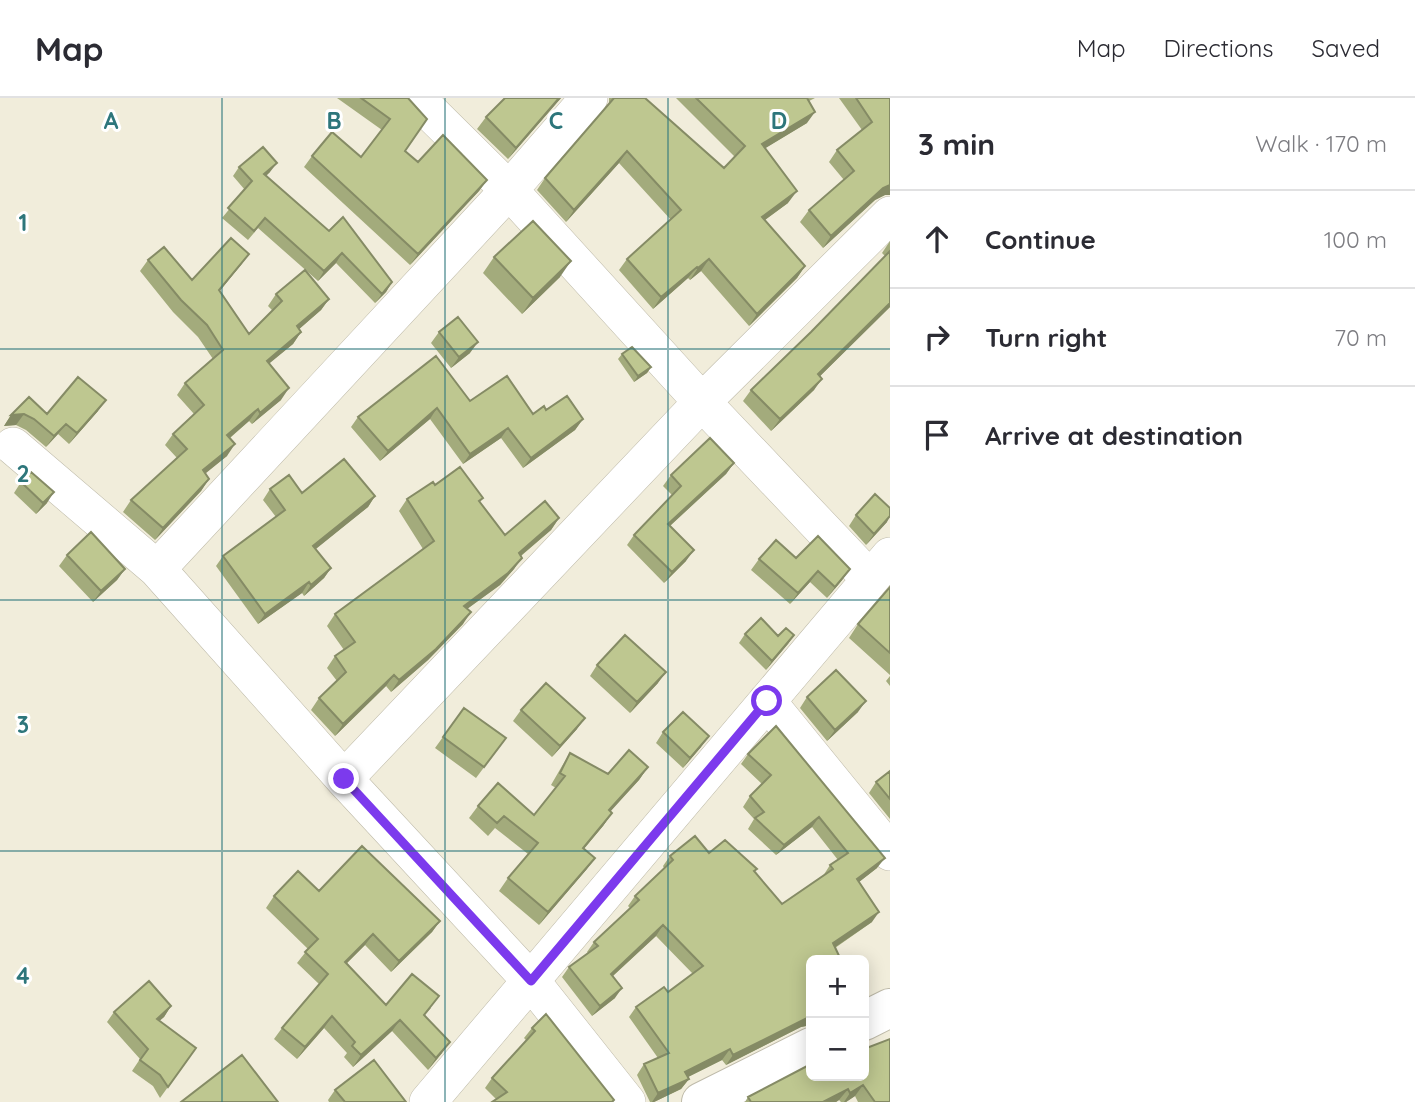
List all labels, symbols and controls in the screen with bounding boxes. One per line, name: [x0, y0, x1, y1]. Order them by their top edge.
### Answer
text: Map: [35, 28, 103, 69]
text: Map: [1077, 33, 1126, 63]
text: Directions: [1164, 33, 1274, 63]
text: Saved: [1312, 33, 1380, 63]
text: A: [104, 106, 119, 135]
text: B: [326, 106, 342, 135]
text: C: [549, 106, 563, 135]
text: D: [771, 106, 787, 135]
text: 3 min: [918, 125, 995, 163]
text: Walk · 170 m: [1255, 129, 1387, 158]
text: 1: [19, 208, 27, 237]
icon: ahead: [918, 220, 956, 258]
text: Continue: [985, 223, 1096, 256]
text: 100 m: [1324, 225, 1387, 254]
icon: right: [918, 318, 956, 356]
text: Turn right: [985, 321, 1107, 354]
text: 70 m: [1334, 323, 1387, 352]
icon: arrive: [918, 416, 956, 454]
text: Arrive at destination: [985, 419, 1243, 452]
text: 2: [16, 459, 30, 488]
route start: [751, 685, 782, 716]
text: 3: [17, 710, 29, 739]
route end: [328, 763, 359, 794]
map controls: [806, 955, 869, 1081]
button: +: [806, 955, 869, 1018]
text: 4: [16, 961, 30, 990]
button: −: [806, 1018, 869, 1081]

